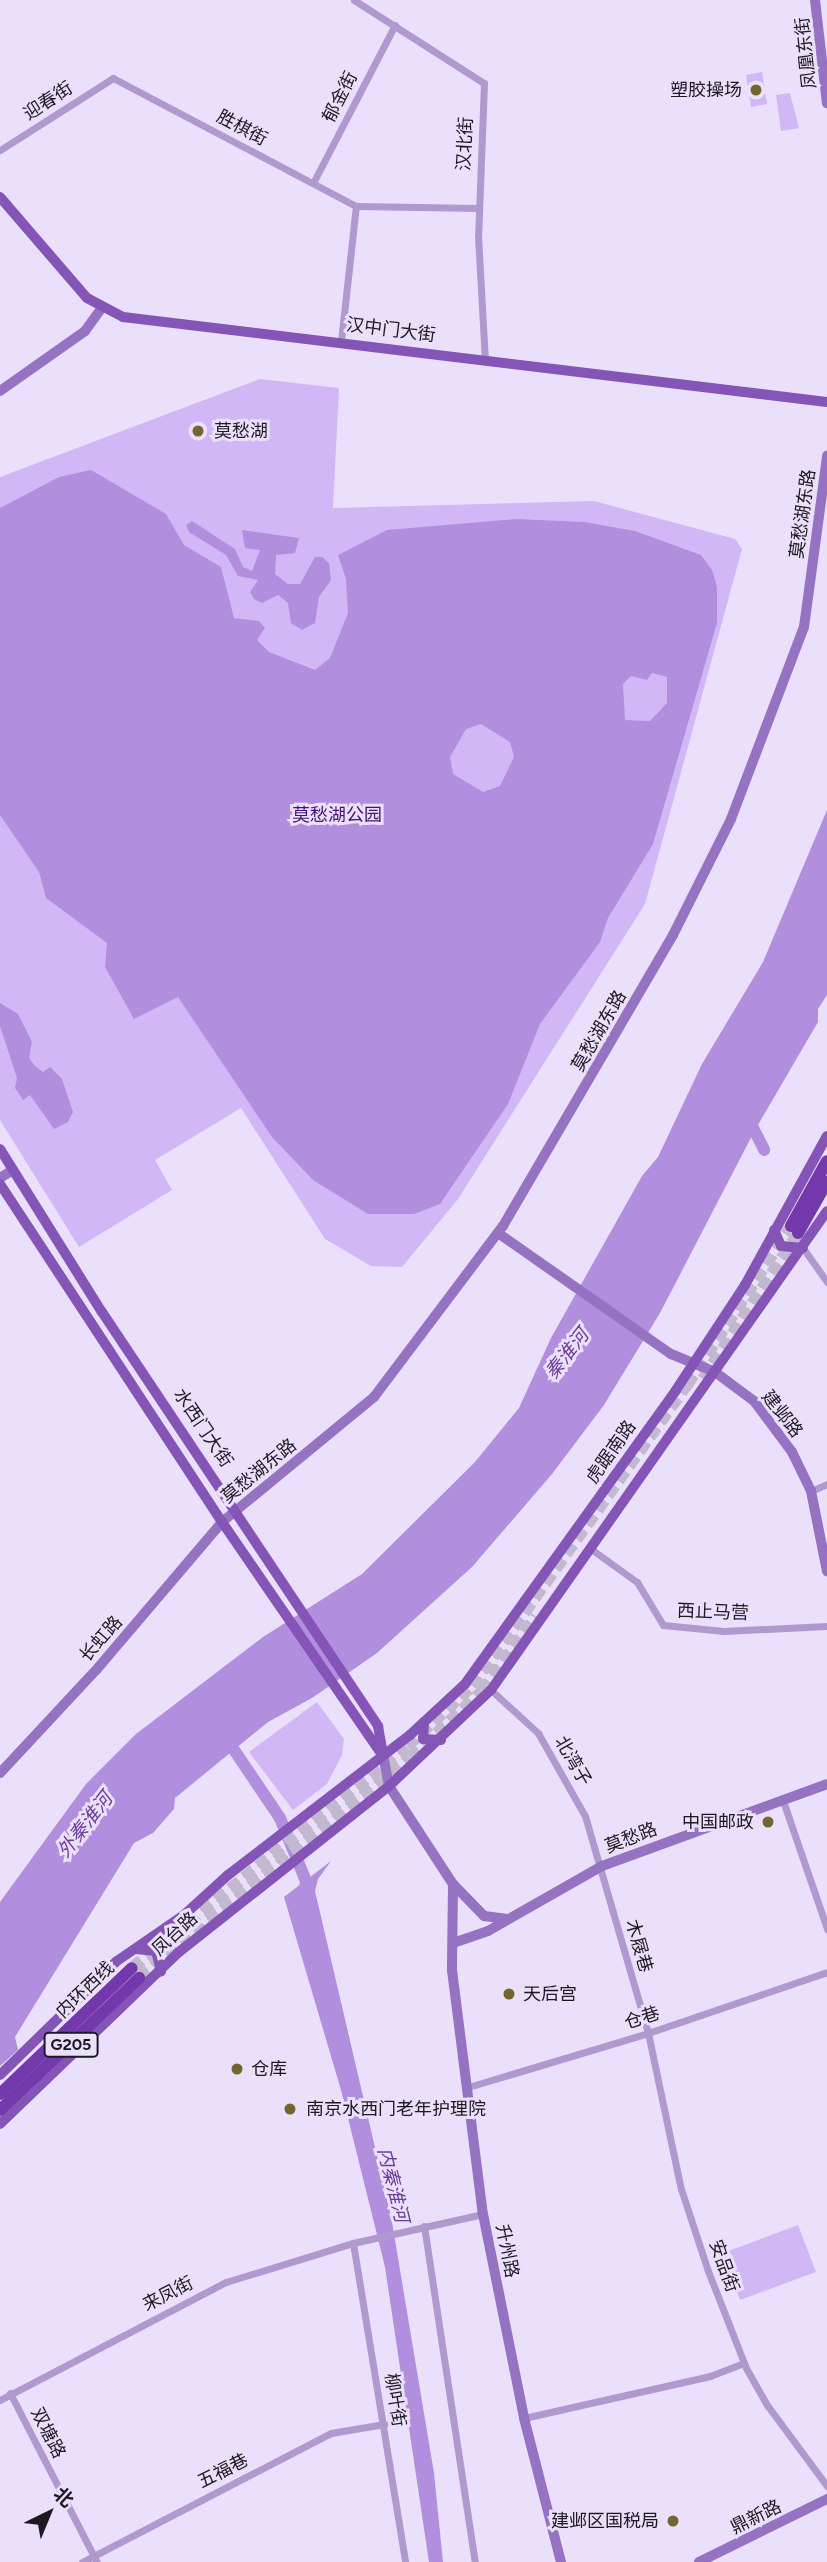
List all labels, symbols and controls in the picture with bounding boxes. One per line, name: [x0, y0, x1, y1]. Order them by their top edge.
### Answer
street label: 凤凰东街: [791, 16, 821, 90]
street label: 郁金街: [318, 68, 362, 126]
street label: 迎春街: [19, 77, 77, 125]
place label: 塑胶操场: [670, 79, 742, 101]
marker: 塑胶操场: [748, 82, 764, 98]
street label: 胜棋街: [213, 106, 271, 150]
street label: 汉北街: [453, 116, 477, 172]
street label: 汉中门大街: [345, 314, 437, 346]
place label: 莫愁湖: [214, 420, 268, 442]
marker: 莫愁湖: [188, 421, 208, 441]
street label: 莫愁湖东路: [786, 468, 820, 560]
park label: 莫愁湖公园: [292, 804, 382, 826]
street label: 莫愁湖东路: [567, 987, 631, 1075]
water label: 秦淮河: [540, 1325, 594, 1383]
street label: 水西门大街: [169, 1385, 237, 1471]
street label: 建邺路: [757, 1386, 807, 1442]
street label: 虎踞南路: [582, 1416, 640, 1488]
street label: 莫愁湖东路: [217, 1434, 301, 1508]
street label: 西止马营: [677, 1600, 749, 1624]
street label: 长虹路: [75, 1612, 127, 1666]
street label: 北湾子: [550, 1732, 596, 1790]
water label: 外秦淮河: [53, 1788, 117, 1862]
place label: 中国邮政: [682, 1811, 754, 1833]
marker: 中国邮政: [760, 1814, 776, 1830]
street label: 莫愁路: [602, 1818, 660, 1858]
street label: 凤台路: [148, 1908, 202, 1960]
street label: 木屐巷: [621, 1917, 657, 1975]
street label: 内环西线: [52, 1957, 118, 2023]
place label: 天后宫: [523, 1983, 577, 2005]
marker: 天后宫: [501, 1986, 517, 2002]
street label: 仓巷: [622, 2002, 662, 2034]
road number: G205: [43, 2033, 99, 2058]
place label: 仓库: [251, 2058, 287, 2080]
marker: 仓库: [229, 2061, 245, 2077]
place label: 南京水西门老年护理院: [306, 2098, 486, 2120]
marker: 南京水西门老年护理院: [280, 2099, 300, 2119]
water label: 内秦淮河: [373, 2145, 413, 2225]
street label: 升州路: [491, 2222, 523, 2280]
street label: 安品街: [705, 2237, 743, 2295]
street label: 来凤街: [139, 2272, 197, 2316]
street label: 柳叶街: [380, 2372, 410, 2428]
street label: 双塘路: [26, 2404, 70, 2462]
street label: 五福巷: [194, 2449, 252, 2493]
north arrow: [14, 2478, 84, 2548]
text: 北: [49, 2482, 78, 2512]
street label: 鼎新路: [727, 2495, 785, 2539]
place label: 建邺区国税局: [551, 2510, 659, 2532]
marker: 建邺区国税局: [665, 2513, 681, 2529]

